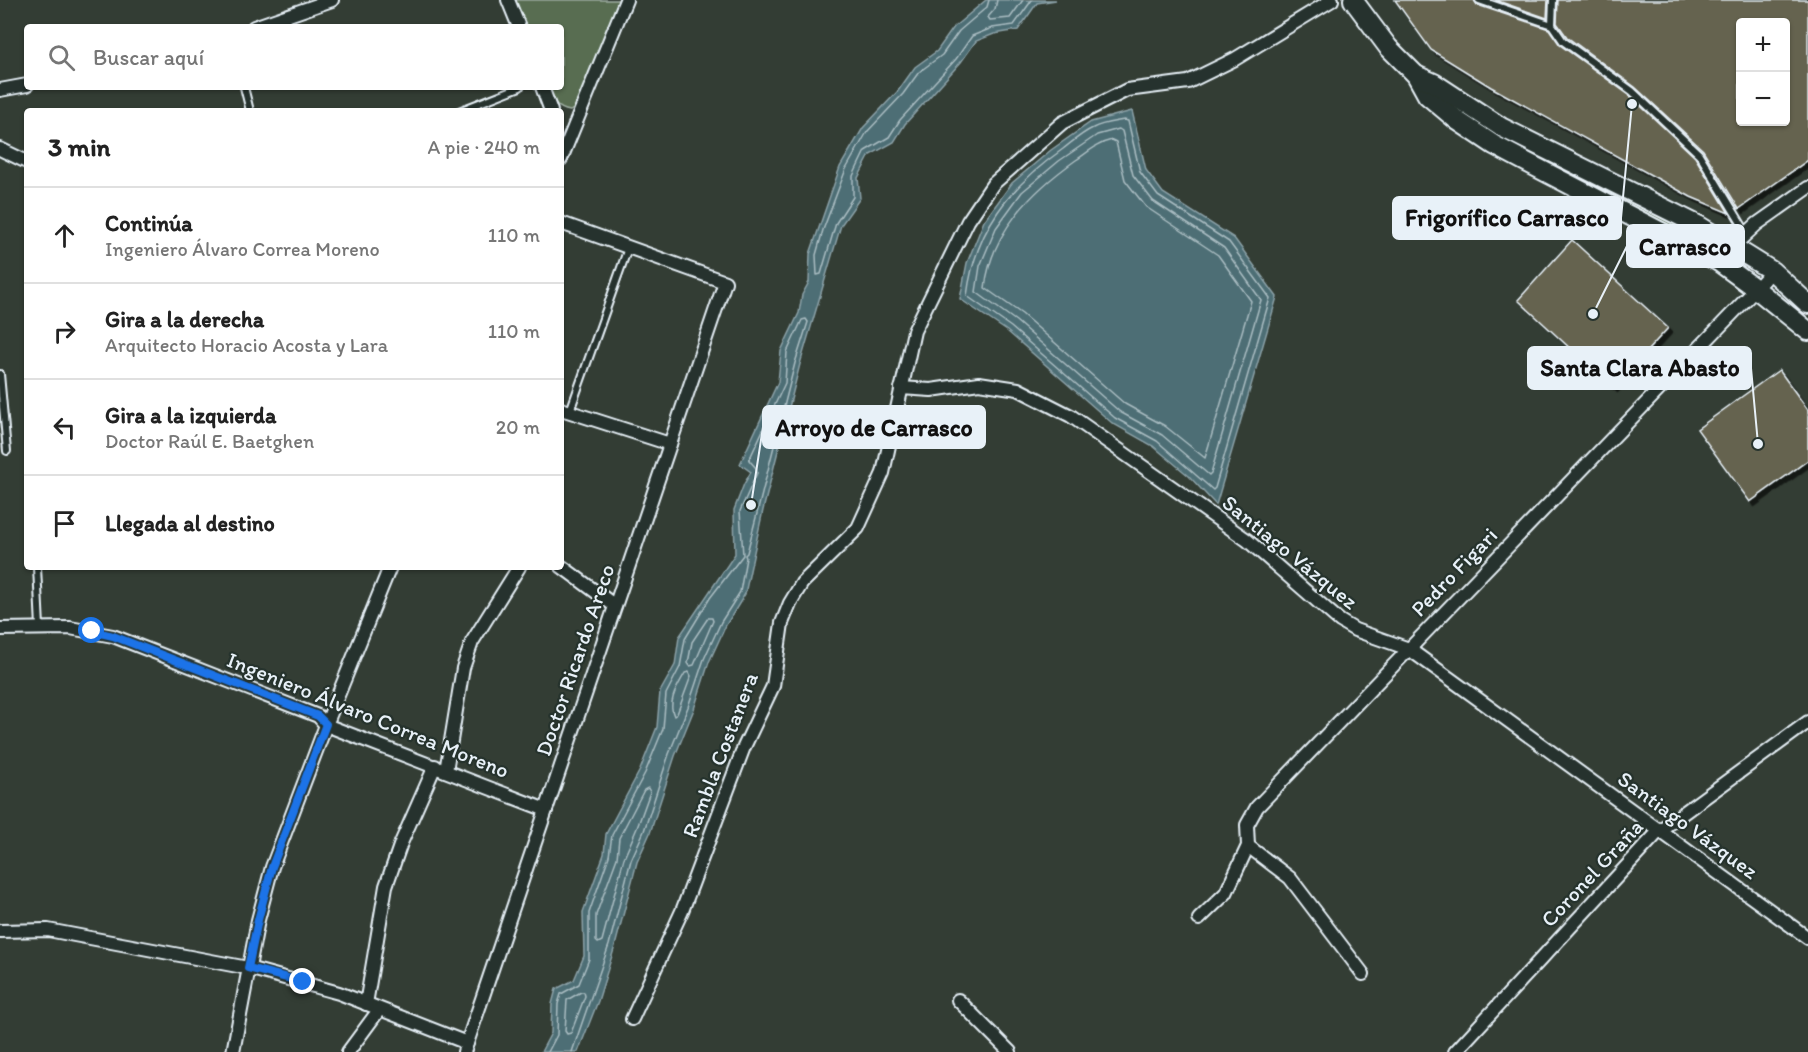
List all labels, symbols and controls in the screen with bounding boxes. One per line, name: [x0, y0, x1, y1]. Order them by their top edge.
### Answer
map controls: [1736, 18, 1790, 126]
button: +: [1736, 18, 1790, 72]
search box: [24, 24, 564, 90]
icon: search: [45, 41, 78, 74]
text: Buscar aquí: [93, 44, 204, 71]
button: −: [1736, 72, 1790, 126]
text: 3 min: [48, 131, 110, 163]
text: A pie · 240 m: [428, 135, 540, 159]
callout: Frigorífico Carrasco: [1393, 197, 1621, 239]
text: Frigorífico Carrasco: [1405, 203, 1609, 233]
text: Continúa: [105, 210, 193, 237]
icon: ahead: [48, 219, 81, 252]
text: 110 m: [488, 223, 540, 247]
callout: Carrasco: [1627, 225, 1744, 267]
text: Carrasco: [1639, 232, 1731, 261]
text: Ingeniero Álvaro Correa Moreno: [105, 237, 380, 261]
text: Gira a la derecha: [105, 306, 264, 333]
icon: right: [48, 315, 81, 348]
text: 110 m: [488, 319, 540, 343]
text: Arquitecto Horacio Acosta y Lara: [105, 333, 388, 357]
callout: Santa Clara Abasto: [1528, 347, 1751, 389]
text: Santa Clara Abasto: [1540, 353, 1740, 382]
text: Gira a la izquierda: [105, 402, 276, 429]
callout: Arroyo de Carrasco: [763, 406, 985, 448]
icon: left: [48, 411, 81, 444]
text: Arroyo de Carrasco: [774, 413, 973, 443]
text: 20 m: [496, 415, 540, 439]
text: Doctor Raúl E. Baetghen: [105, 429, 314, 453]
street label: Santiago Vázquez: [1217, 489, 1363, 615]
icon: arrive: [48, 507, 81, 540]
text: Llegada al destino: [105, 510, 275, 537]
street label: Pedro Figari: [1405, 522, 1503, 622]
street label: Doctor Ricardo Areco: [530, 561, 620, 759]
route start: [78, 617, 104, 643]
street label: Ingeniero Álvaro Correa Moreno: [223, 646, 513, 784]
street label: Rambla Costanera: [676, 668, 764, 841]
street label: Santiago Vázquez: [1613, 765, 1763, 885]
street label: Coronel Graña: [1535, 813, 1649, 932]
route end: [289, 968, 315, 994]

